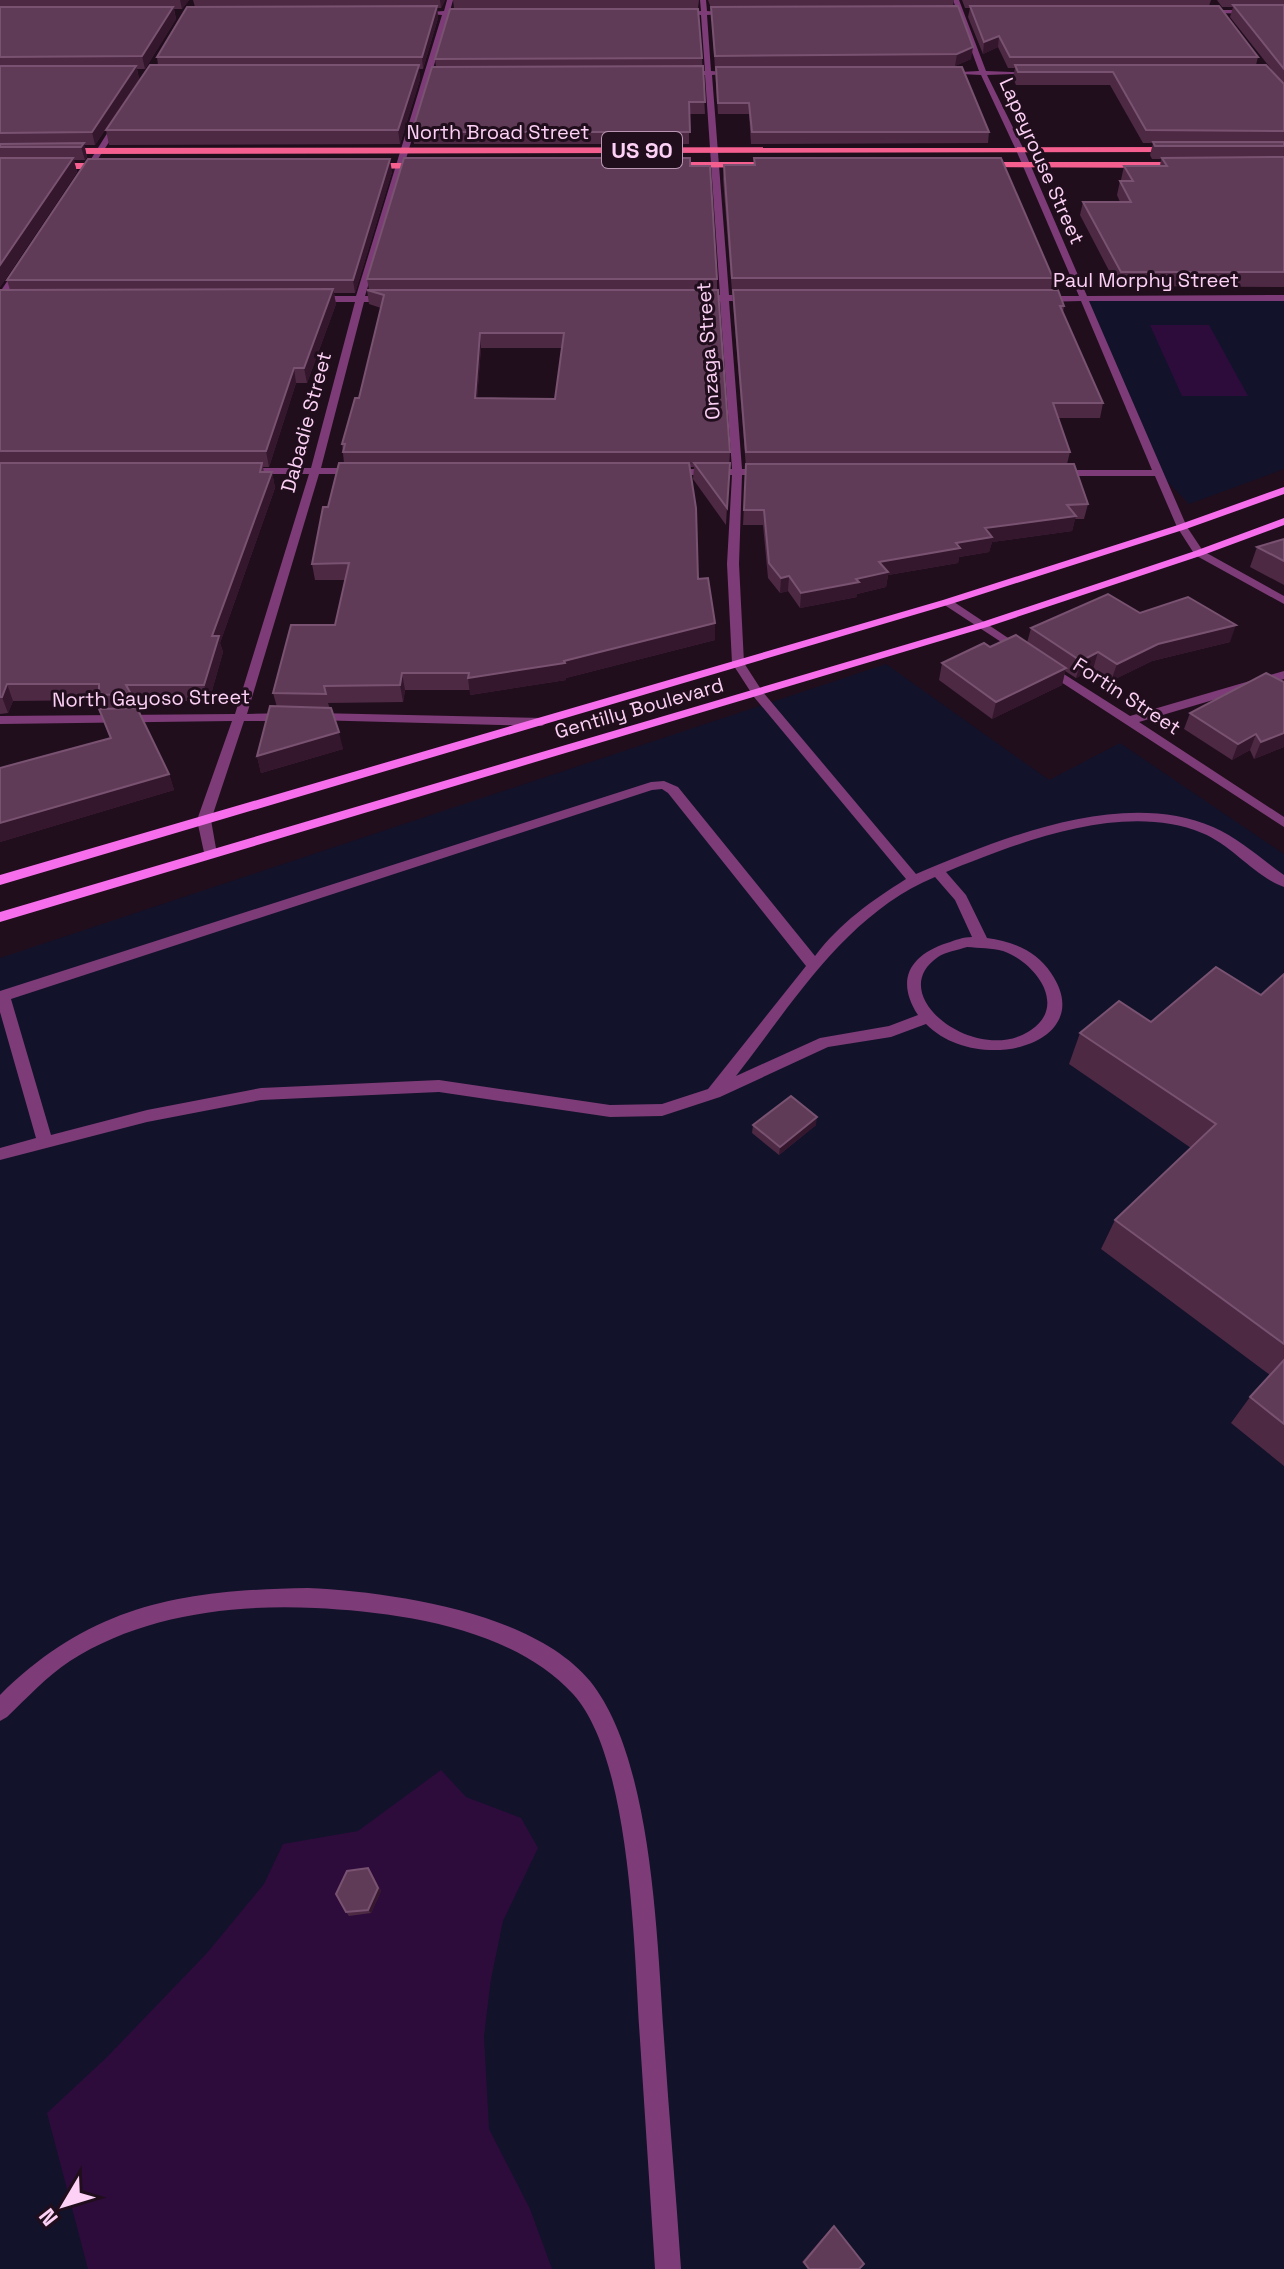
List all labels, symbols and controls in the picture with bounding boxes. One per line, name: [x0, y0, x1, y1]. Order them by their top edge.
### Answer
street label: Lapeyrouse Street: [994, 74, 1090, 248]
street label: North Broad Street: [407, 119, 589, 145]
road number: US 90: [602, 132, 682, 168]
street label: Paul Morphy Street: [1053, 267, 1239, 293]
street label: Onzaga Street: [690, 281, 726, 421]
street label: Dabadie Street: [275, 349, 337, 495]
street label: Fortin Street: [1068, 652, 1186, 740]
street label: Gentilly Boulevard: [552, 671, 726, 745]
street label: North Gayoso Street: [52, 683, 250, 713]
north arrow: [24, 2165, 104, 2245]
text: N: [33, 2203, 64, 2232]

